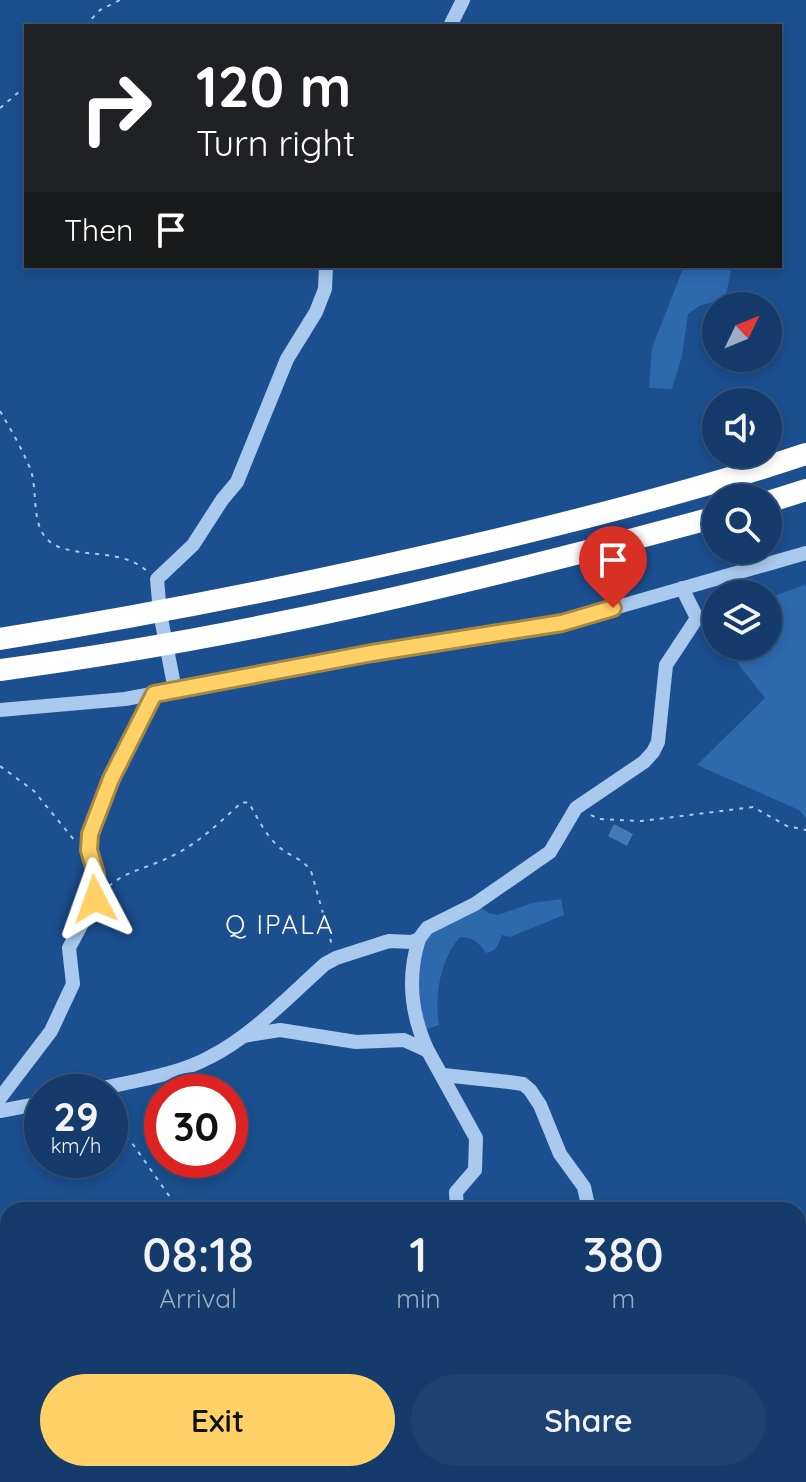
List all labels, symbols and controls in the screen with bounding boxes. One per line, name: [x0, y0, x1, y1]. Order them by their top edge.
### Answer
text: 120 m: [196, 51, 351, 121]
icon: right: [64, 56, 168, 160]
text: Turn right: [196, 120, 355, 165]
icon: arrive: [149, 208, 193, 252]
text: Then: [64, 211, 133, 249]
north arrow: [702, 292, 782, 372]
map controls: [702, 292, 782, 660]
button: sound: [702, 388, 782, 468]
button: search: [702, 484, 782, 564]
pin: [579, 526, 647, 608]
icon: arrive: [591, 538, 635, 582]
button: layers: [702, 580, 782, 660]
position arrow: [53, 857, 137, 941]
district label: Q IPALA: [225, 908, 335, 941]
speed limit sign: 30: [144, 1074, 248, 1178]
text: 29: [53, 1091, 99, 1141]
text: km/h: [51, 1133, 101, 1158]
text: 08:18: [142, 1224, 254, 1284]
text: 1: [409, 1224, 428, 1284]
text: 380: [583, 1224, 664, 1284]
text: Arrival: [159, 1282, 237, 1315]
text: min: [396, 1282, 440, 1315]
text: m: [611, 1282, 635, 1315]
button: Exit: [40, 1374, 395, 1466]
button: Share: [411, 1374, 766, 1466]

